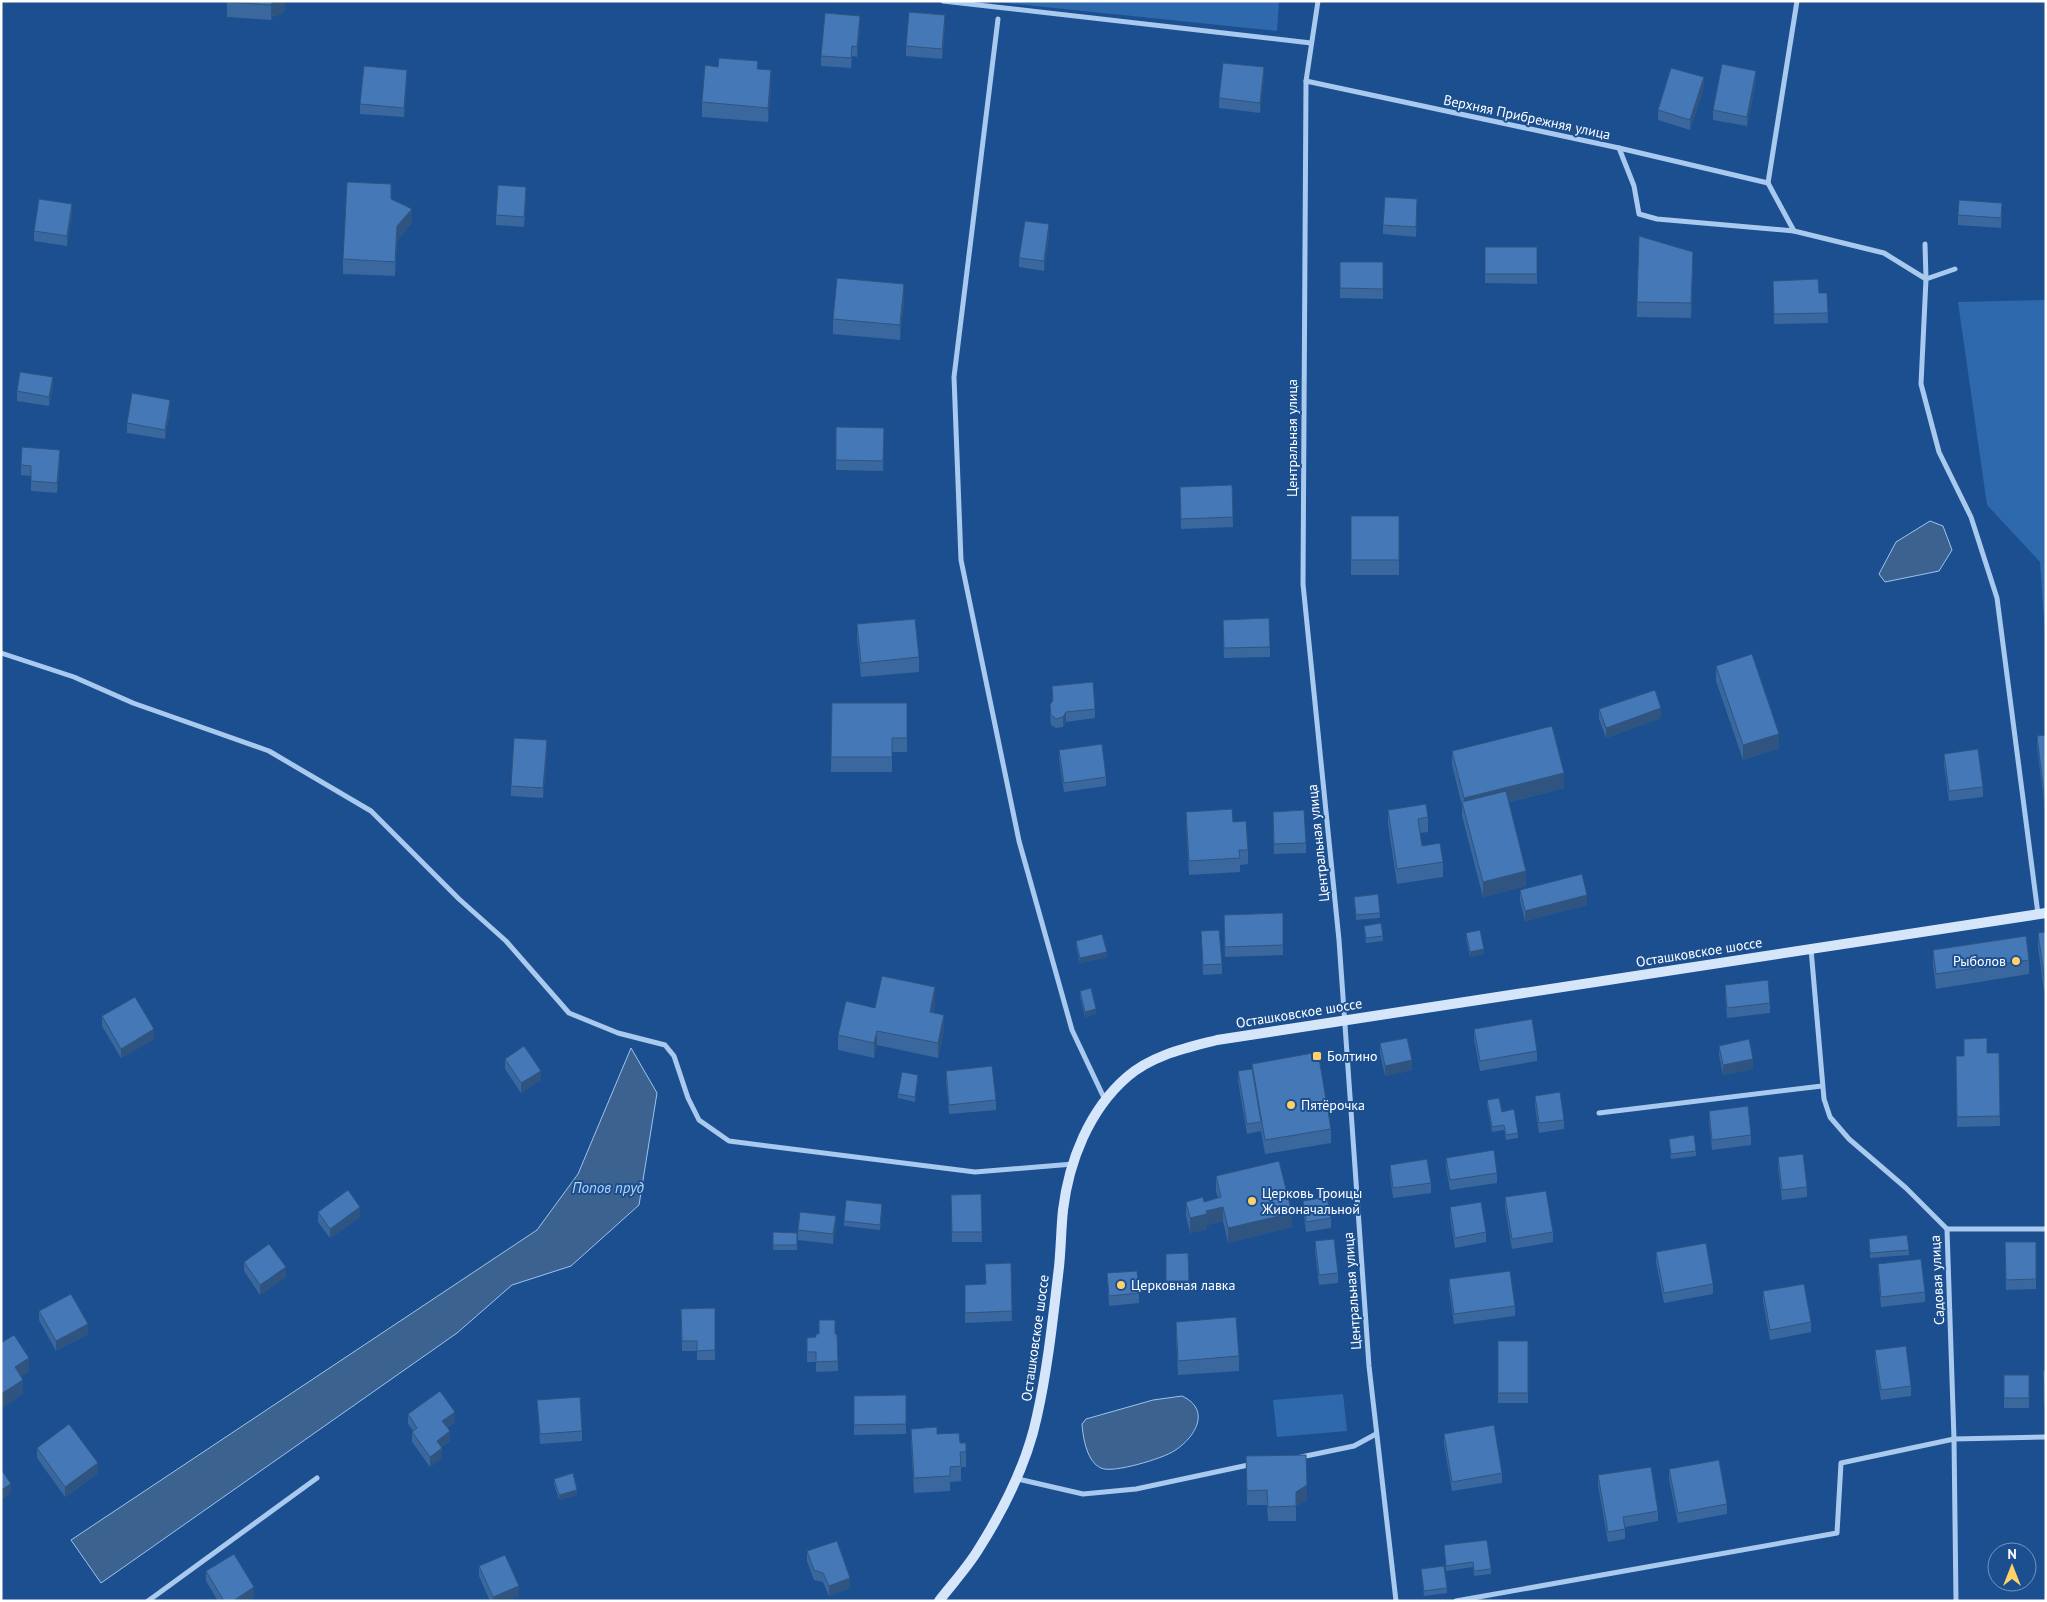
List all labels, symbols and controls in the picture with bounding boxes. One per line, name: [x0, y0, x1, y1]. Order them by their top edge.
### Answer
street label: Верхняя Прибрежняя улица: [1442, 90, 1612, 144]
street label: Центральная улица: [1283, 379, 1301, 497]
street label: Центральная улица: [1303, 783, 1333, 903]
street label: Осташковское шоссе: [1635, 933, 1763, 971]
place label: Рыболов: [1953, 952, 2006, 970]
marker: Рыболов: [2010, 955, 2022, 967]
street label: Осташковское шоссе: [1235, 994, 1363, 1032]
place label: Болтино: [1327, 1047, 1377, 1065]
marker: Болтино: [1311, 1050, 1323, 1062]
place label: Пятёрочка: [1301, 1096, 1365, 1114]
marker: Пятёрочка: [1285, 1099, 1297, 1111]
water label: Попов пруд: [572, 1178, 645, 1197]
place label: Церковь Троицы Живоначальной: [1261, 1184, 1362, 1218]
marker: Церковь Троицы Живоначальной: [1246, 1195, 1258, 1207]
street label: Центральная улица: [1339, 1231, 1365, 1351]
street label: Садовая улица: [1926, 1235, 1948, 1325]
street label: Осташковское шоссе: [1017, 1274, 1053, 1402]
place label: Церковная лавка: [1131, 1276, 1236, 1294]
marker: Церковная лавка: [1115, 1279, 1127, 1291]
north arrow: [1987, 1542, 2037, 1592]
text: N: [2007, 1545, 2017, 1563]

